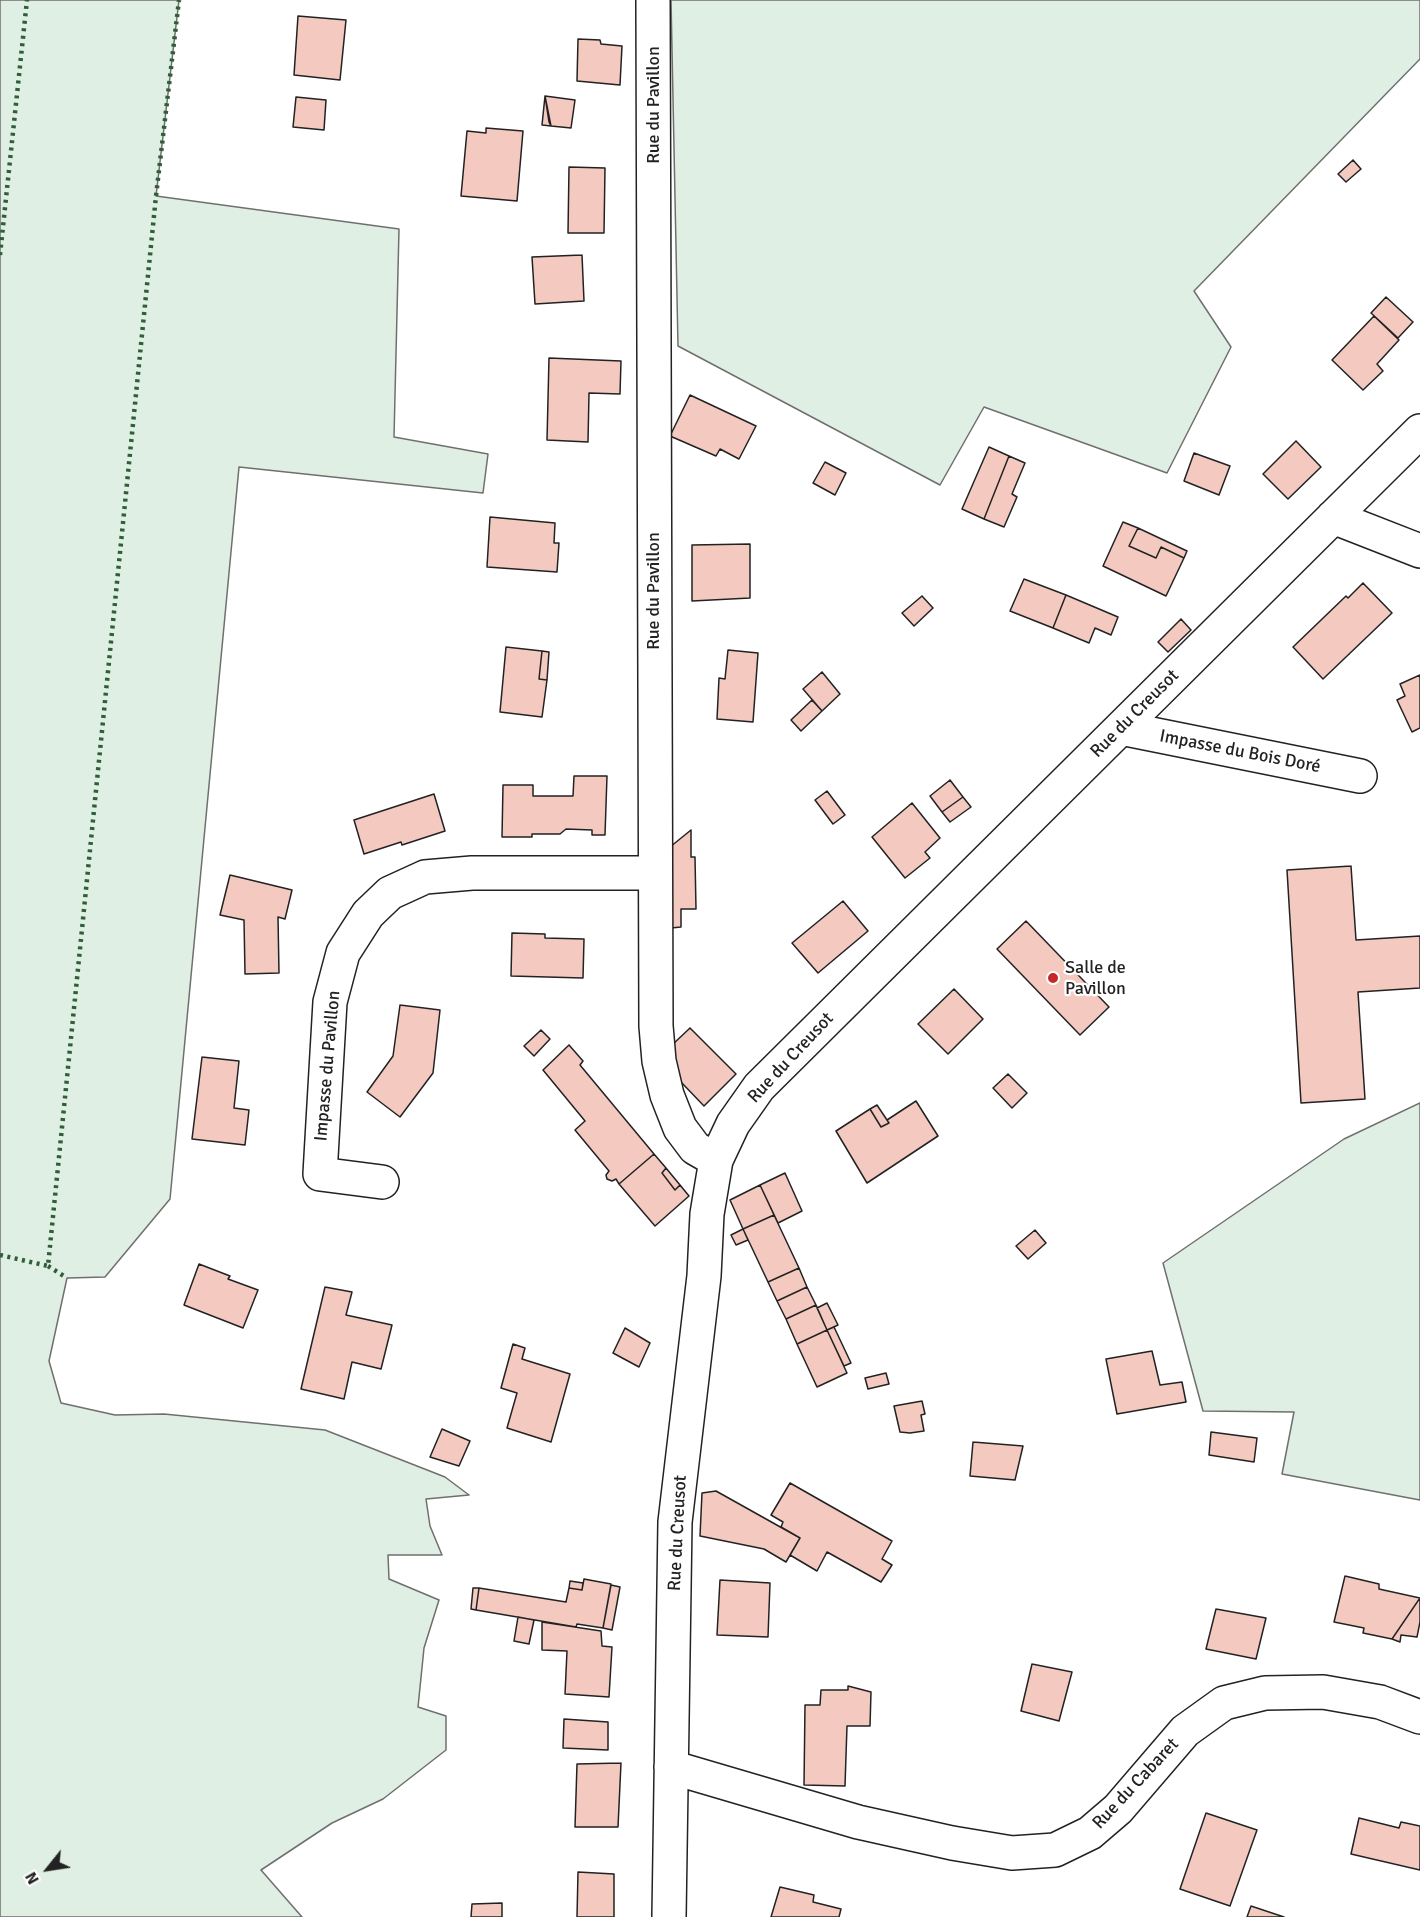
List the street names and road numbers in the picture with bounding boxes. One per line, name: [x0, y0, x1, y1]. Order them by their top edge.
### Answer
street label: Rue du Pavillon: [643, 46, 665, 164]
street label: Rue du Pavillon: [643, 532, 665, 650]
street label: Rue du Creusot: [1086, 665, 1184, 763]
street label: Impasse du Bois Doré: [1158, 726, 1322, 778]
street label: Impasse du Pavillon: [311, 990, 345, 1142]
street label: Rue du Creusot: [744, 1008, 838, 1108]
street label: Rue du Creusot: [664, 1475, 692, 1591]
street label: Rue du Cabaret: [1088, 1734, 1184, 1834]

